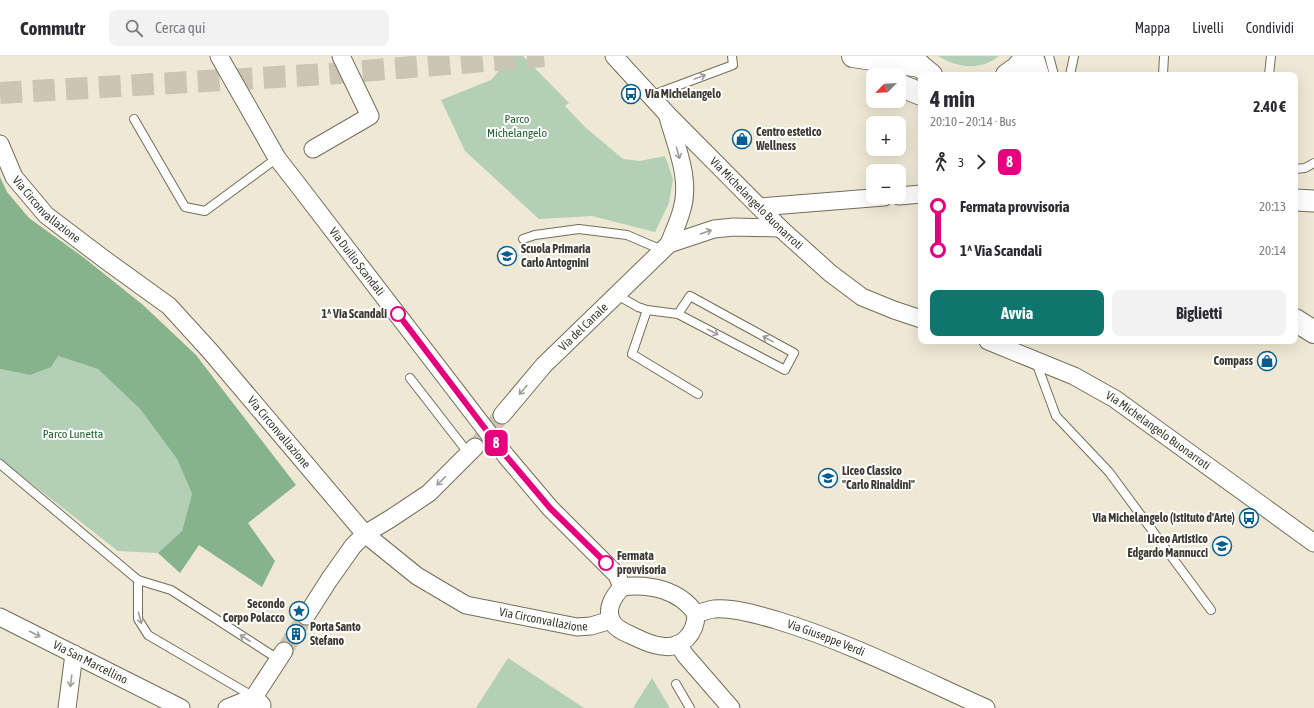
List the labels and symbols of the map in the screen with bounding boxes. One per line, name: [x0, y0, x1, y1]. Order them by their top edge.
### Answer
north arrow: [866, 68, 906, 108]
one-way arrow: [694, 73, 706, 81]
bus stop icon: Via Michelangelo: [620, 83, 642, 105]
place label: Via Michelangelo: [644, 87, 721, 101]
park label: Parco Michelangelo: [487, 112, 547, 140]
place label: Centro estetico Wellness: [755, 125, 822, 153]
shop icon: Centro estetico Wellness: [731, 128, 753, 150]
one-way arrow: [675, 146, 682, 159]
street label: Via Michelangelo Buonarroti: [707, 154, 806, 252]
street label: Via Circonvallazione: [9, 173, 83, 246]
street label: Via Duilio Scandali: [326, 224, 387, 299]
one-way arrow: [699, 227, 711, 235]
place label: Scuola Primaria Carlo Antognini: [521, 242, 591, 270]
school or university icon: Scuola Primaria Carlo Antognini: [496, 245, 518, 267]
street label: Via del Canale: [556, 300, 611, 354]
marker: 1^ Via Scandali: [390, 306, 406, 322]
place label: 1^ Via Scandali: [321, 307, 387, 321]
one-way arrow: [707, 329, 719, 336]
one-way arrow: [762, 334, 774, 342]
shop icon: Compass: [1256, 350, 1278, 372]
place label: Compass: [1214, 354, 1254, 368]
one-way arrow: [519, 384, 528, 395]
street label: Via Michelangelo Buonarroti: [1103, 388, 1213, 473]
street label: Via Circonvallazione: [244, 393, 313, 471]
park label: Parco Lunetta: [43, 427, 103, 441]
line badge: 8: [483, 430, 509, 456]
place label: Liceo Classico "Carlo Rinaldini": [842, 464, 915, 492]
school or university icon: Liceo Classico "Carlo Rinaldini": [817, 467, 839, 489]
one-way arrow: [436, 476, 446, 486]
bus stop icon: Via Michelangelo (Istituto d'Arte): [1238, 507, 1260, 529]
place label: Via Michelangelo (Istituto d'Arte): [1091, 511, 1235, 525]
place label: Liceo Artistico Edgardo Mannucci: [1127, 532, 1208, 560]
school or university icon: Liceo Artistico Edgardo Mannucci: [1211, 535, 1233, 557]
place label: Fermata provvisoria: [617, 549, 667, 577]
marker: Fermata provvisoria: [598, 555, 614, 571]
place label: Secondo Corpo Polacco: [223, 597, 285, 625]
place icon: Secondo Corpo Polacco: [288, 600, 310, 622]
street label: Via Circonvallazione: [498, 605, 588, 634]
one-way arrow: [137, 612, 144, 625]
street label: Via Giuseppe Verdi: [785, 617, 867, 659]
place label: Porta Santo Stefano: [310, 620, 361, 648]
building icon: Porta Santo Stefano: [285, 623, 307, 645]
one-way arrow: [29, 631, 41, 638]
one-way arrow: [239, 633, 251, 641]
street label: Via San Marcellino: [51, 638, 130, 687]
one-way arrow: [67, 674, 75, 687]

